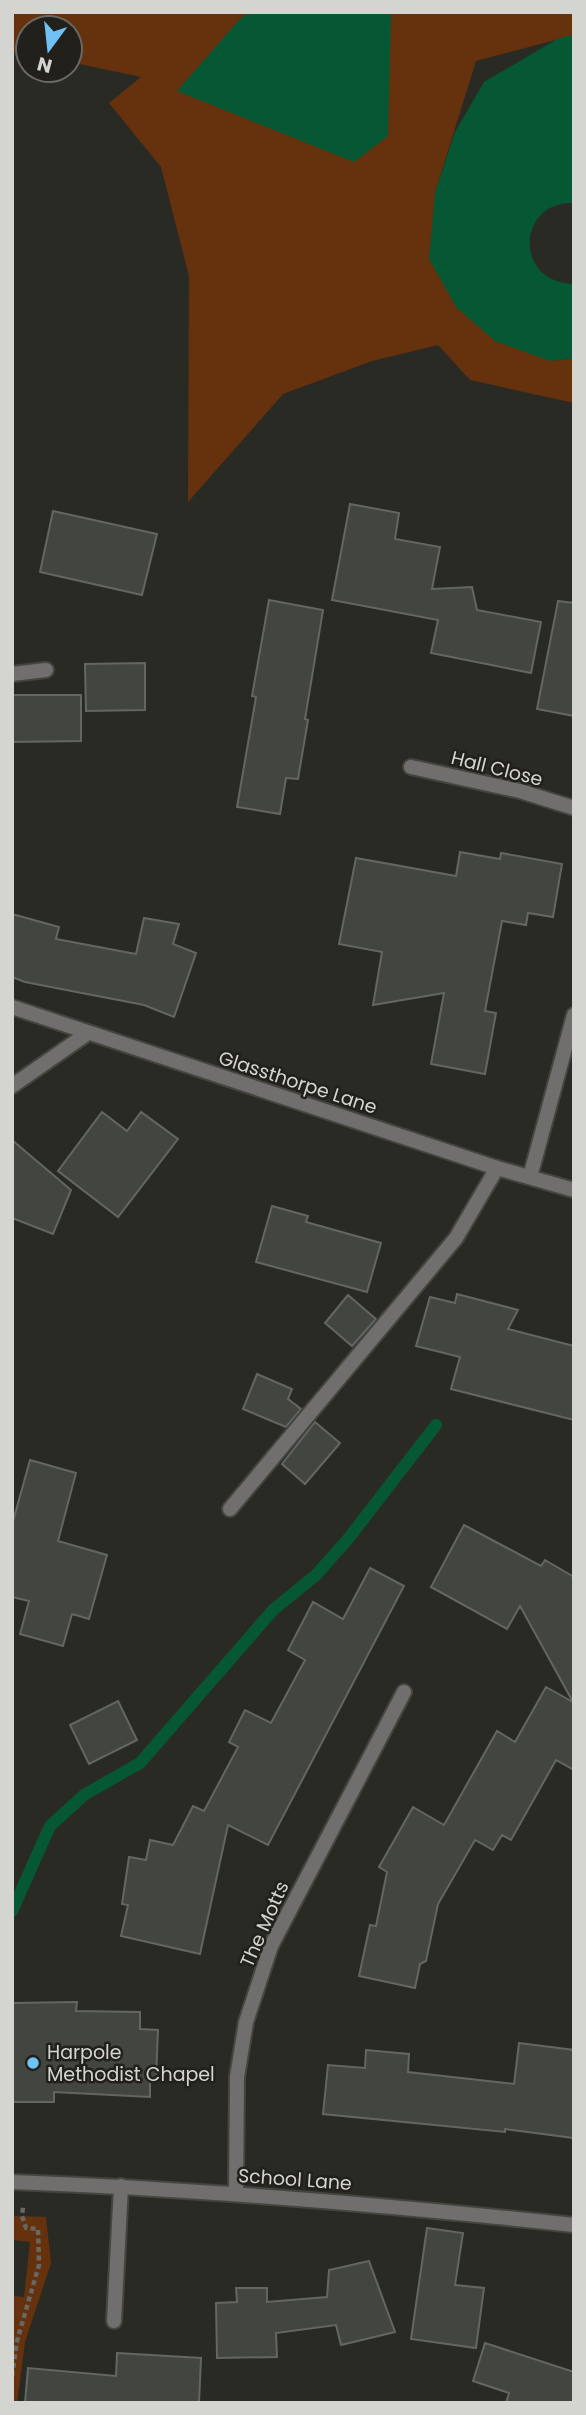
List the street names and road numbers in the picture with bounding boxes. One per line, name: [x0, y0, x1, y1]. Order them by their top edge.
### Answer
street label: Hall Close: [448, 744, 546, 793]
street label: Glassthorpe Lane: [215, 1044, 381, 1121]
street label: The Motts: [234, 1877, 295, 1972]
street label: School Lane: [237, 2162, 353, 2197]

